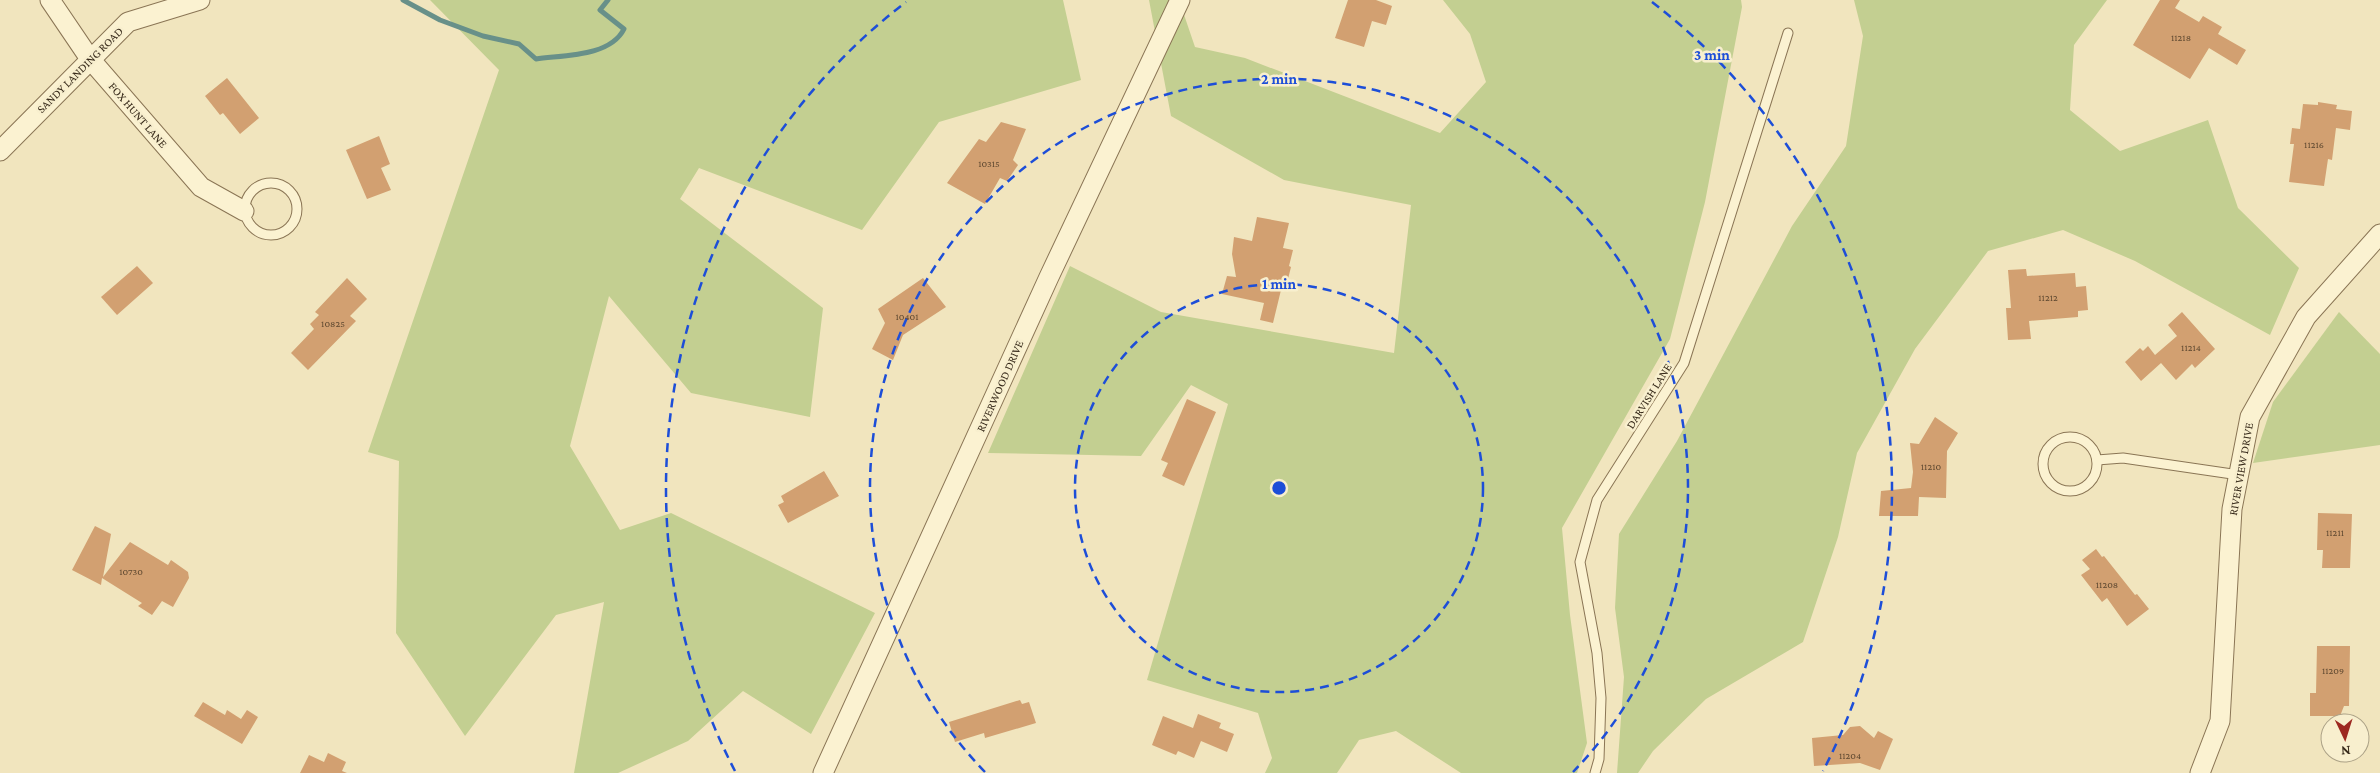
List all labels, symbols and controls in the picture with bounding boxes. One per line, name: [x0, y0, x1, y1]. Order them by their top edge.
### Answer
street label: SANDY LANDING ROAD: [34, 24, 126, 116]
house number: 11218: [2171, 32, 2191, 43]
text: 3 min: [1694, 47, 1730, 63]
text: 2 min: [1261, 71, 1297, 87]
street label: FOX HUNT LANE: [106, 79, 171, 151]
house number: 11216: [2304, 139, 2324, 150]
house number: 10315: [978, 158, 1000, 169]
text: 1 min: [1262, 276, 1296, 292]
house number: 11212: [2038, 292, 2058, 303]
house number: 10401: [895, 311, 919, 322]
house number: 10825: [321, 318, 345, 329]
street label: RIVERWOOD DRIVE: [973, 338, 1027, 434]
house number: 11214: [2181, 342, 2201, 353]
street label: DARVISH LANE: [1623, 360, 1675, 431]
street label: RIVER VIEW DRIVE: [2226, 421, 2256, 517]
house number: 11210: [1921, 461, 1942, 472]
centre of rings: [1270, 479, 1288, 497]
house number: 11211: [2326, 527, 2344, 538]
house number: 10730: [119, 566, 143, 577]
house number: 11208: [2096, 579, 2118, 590]
house number: 11209: [2322, 665, 2344, 676]
north arrow: [2320, 713, 2370, 763]
text: N: [2340, 743, 2351, 759]
house number: 11204: [1839, 750, 1861, 761]

